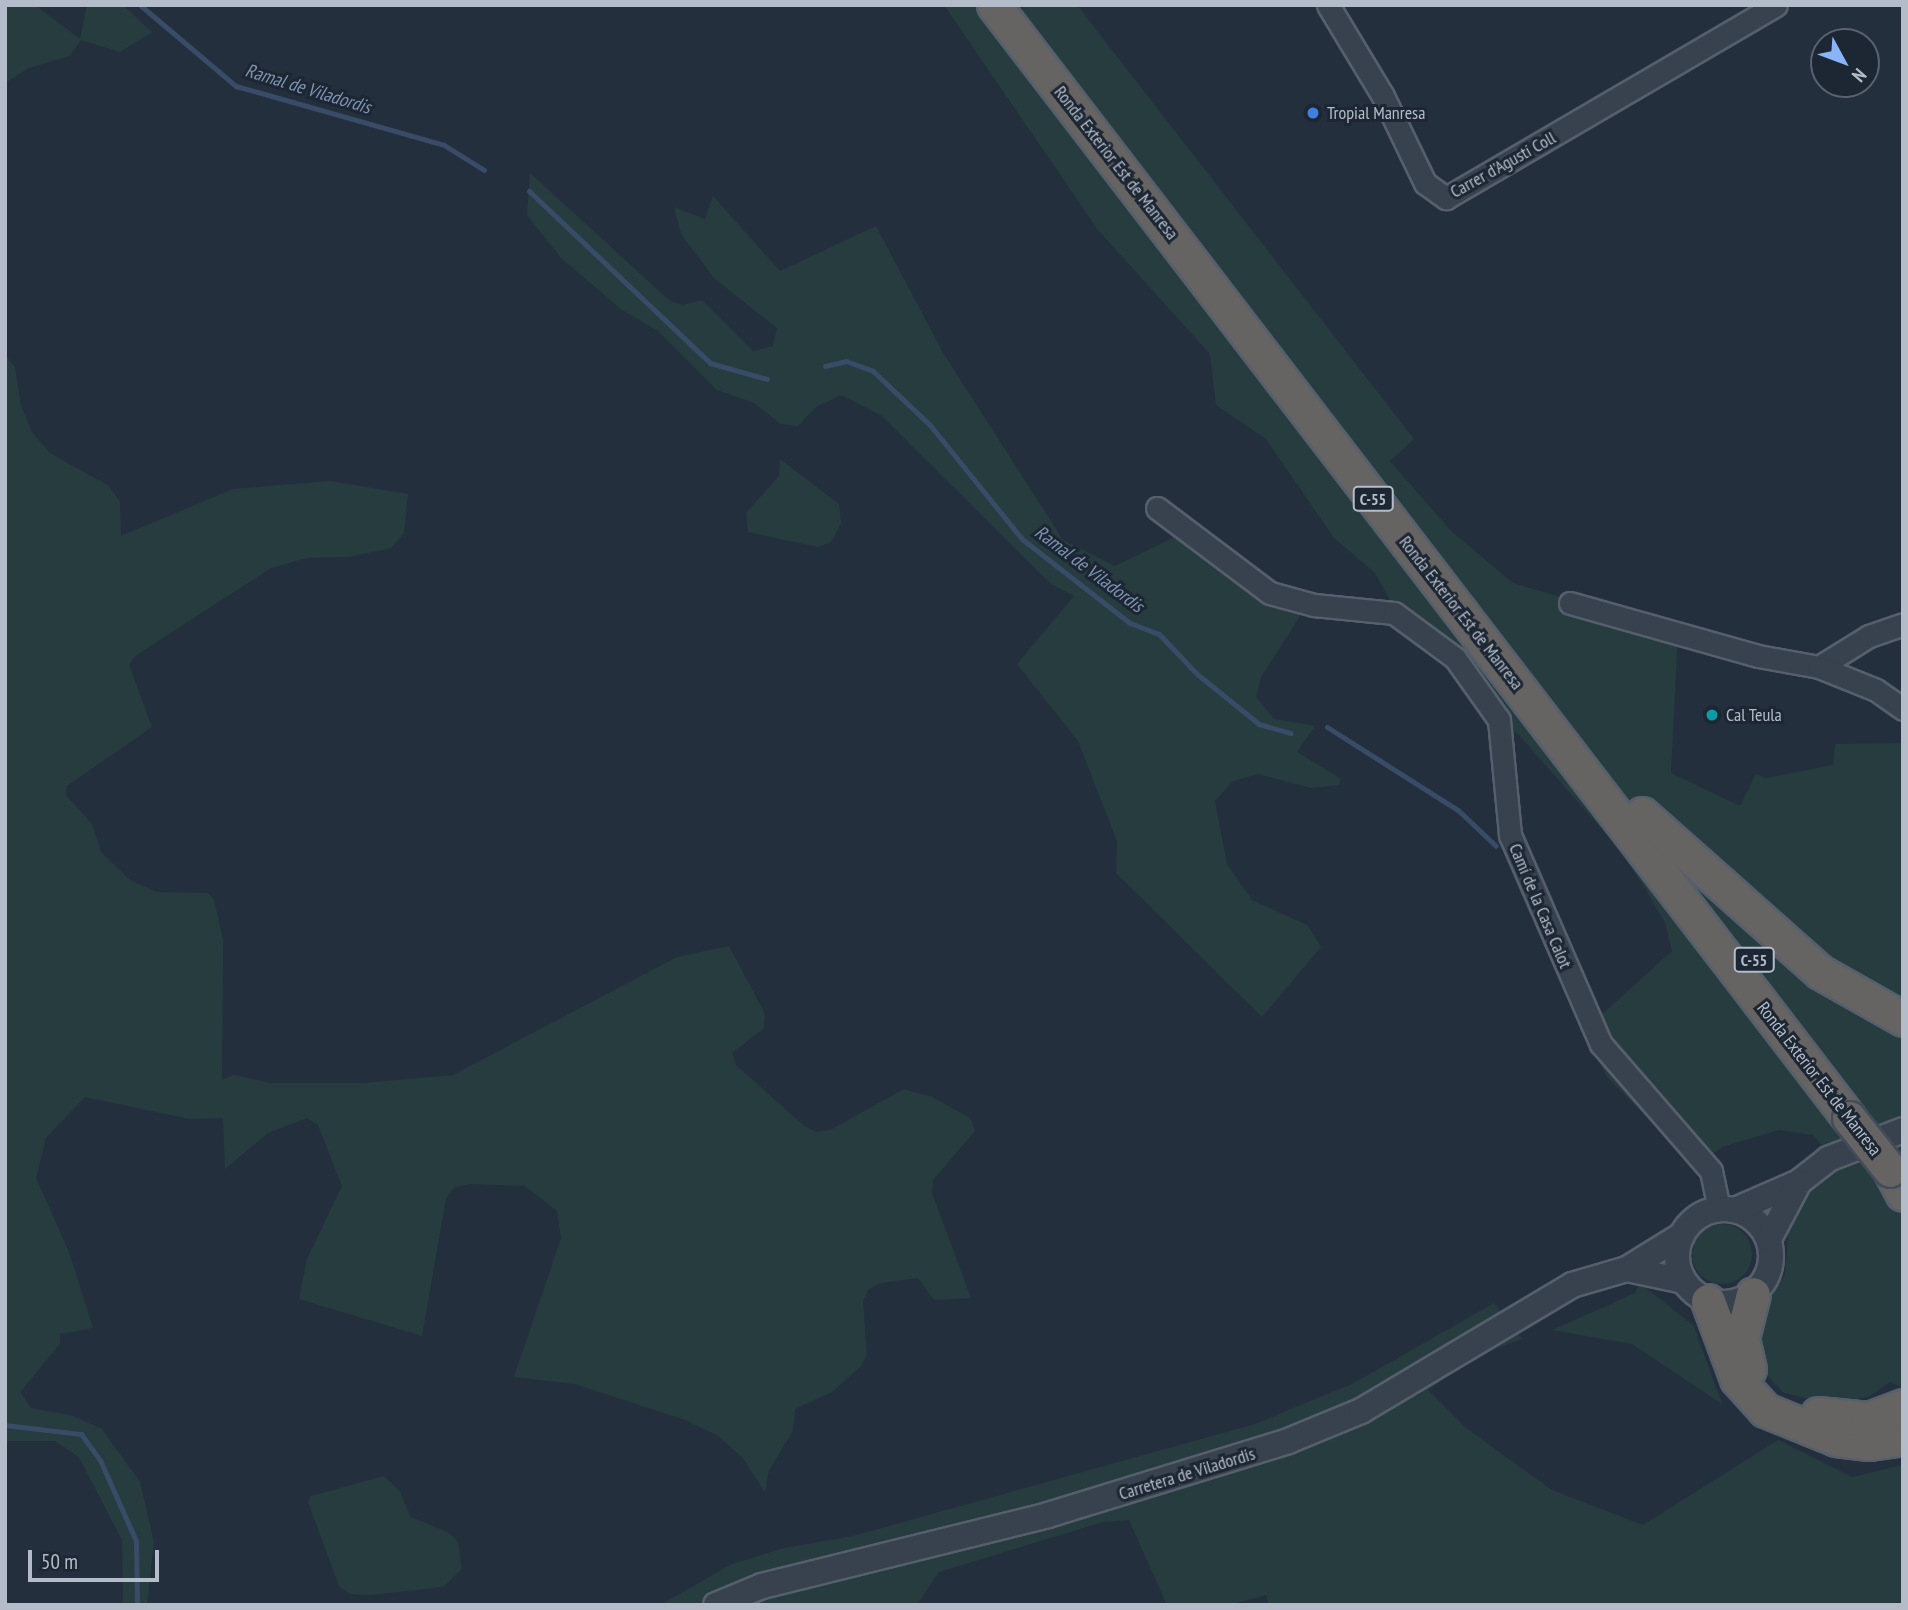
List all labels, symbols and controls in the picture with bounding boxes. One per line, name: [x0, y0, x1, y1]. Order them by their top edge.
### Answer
north arrow: [1810, 28, 1880, 98]
water label: Ramal de Viladordis: [242, 59, 374, 119]
text: N: [1847, 64, 1872, 87]
street label: Ronda Exterior Est de Manresa: [1049, 82, 1183, 244]
place label: Tropial Manresa: [1327, 102, 1425, 124]
marker: Tropial Manresa: [1305, 105, 1321, 121]
street label: Carrer d'Agustí Coll: [1447, 127, 1559, 203]
road number: C-55: [1352, 486, 1394, 512]
water label: Ramal de Viladordis: [1030, 521, 1148, 617]
street label: Ronda Exterior Est de Manresa: [1394, 532, 1528, 694]
place label: Cal Teula: [1726, 704, 1782, 726]
marker: Cal Teula: [1704, 707, 1720, 723]
street label: Camí de la Casa Calot: [1504, 840, 1576, 972]
road number: C-55: [1733, 948, 1775, 972]
street label: Ronda Exterior Est de Manresa: [1752, 998, 1886, 1160]
street label: Carretera de Viladordis: [1116, 1443, 1258, 1505]
scale bar: [32, 1536, 163, 1580]
text: 50 m: [41, 1548, 78, 1575]

